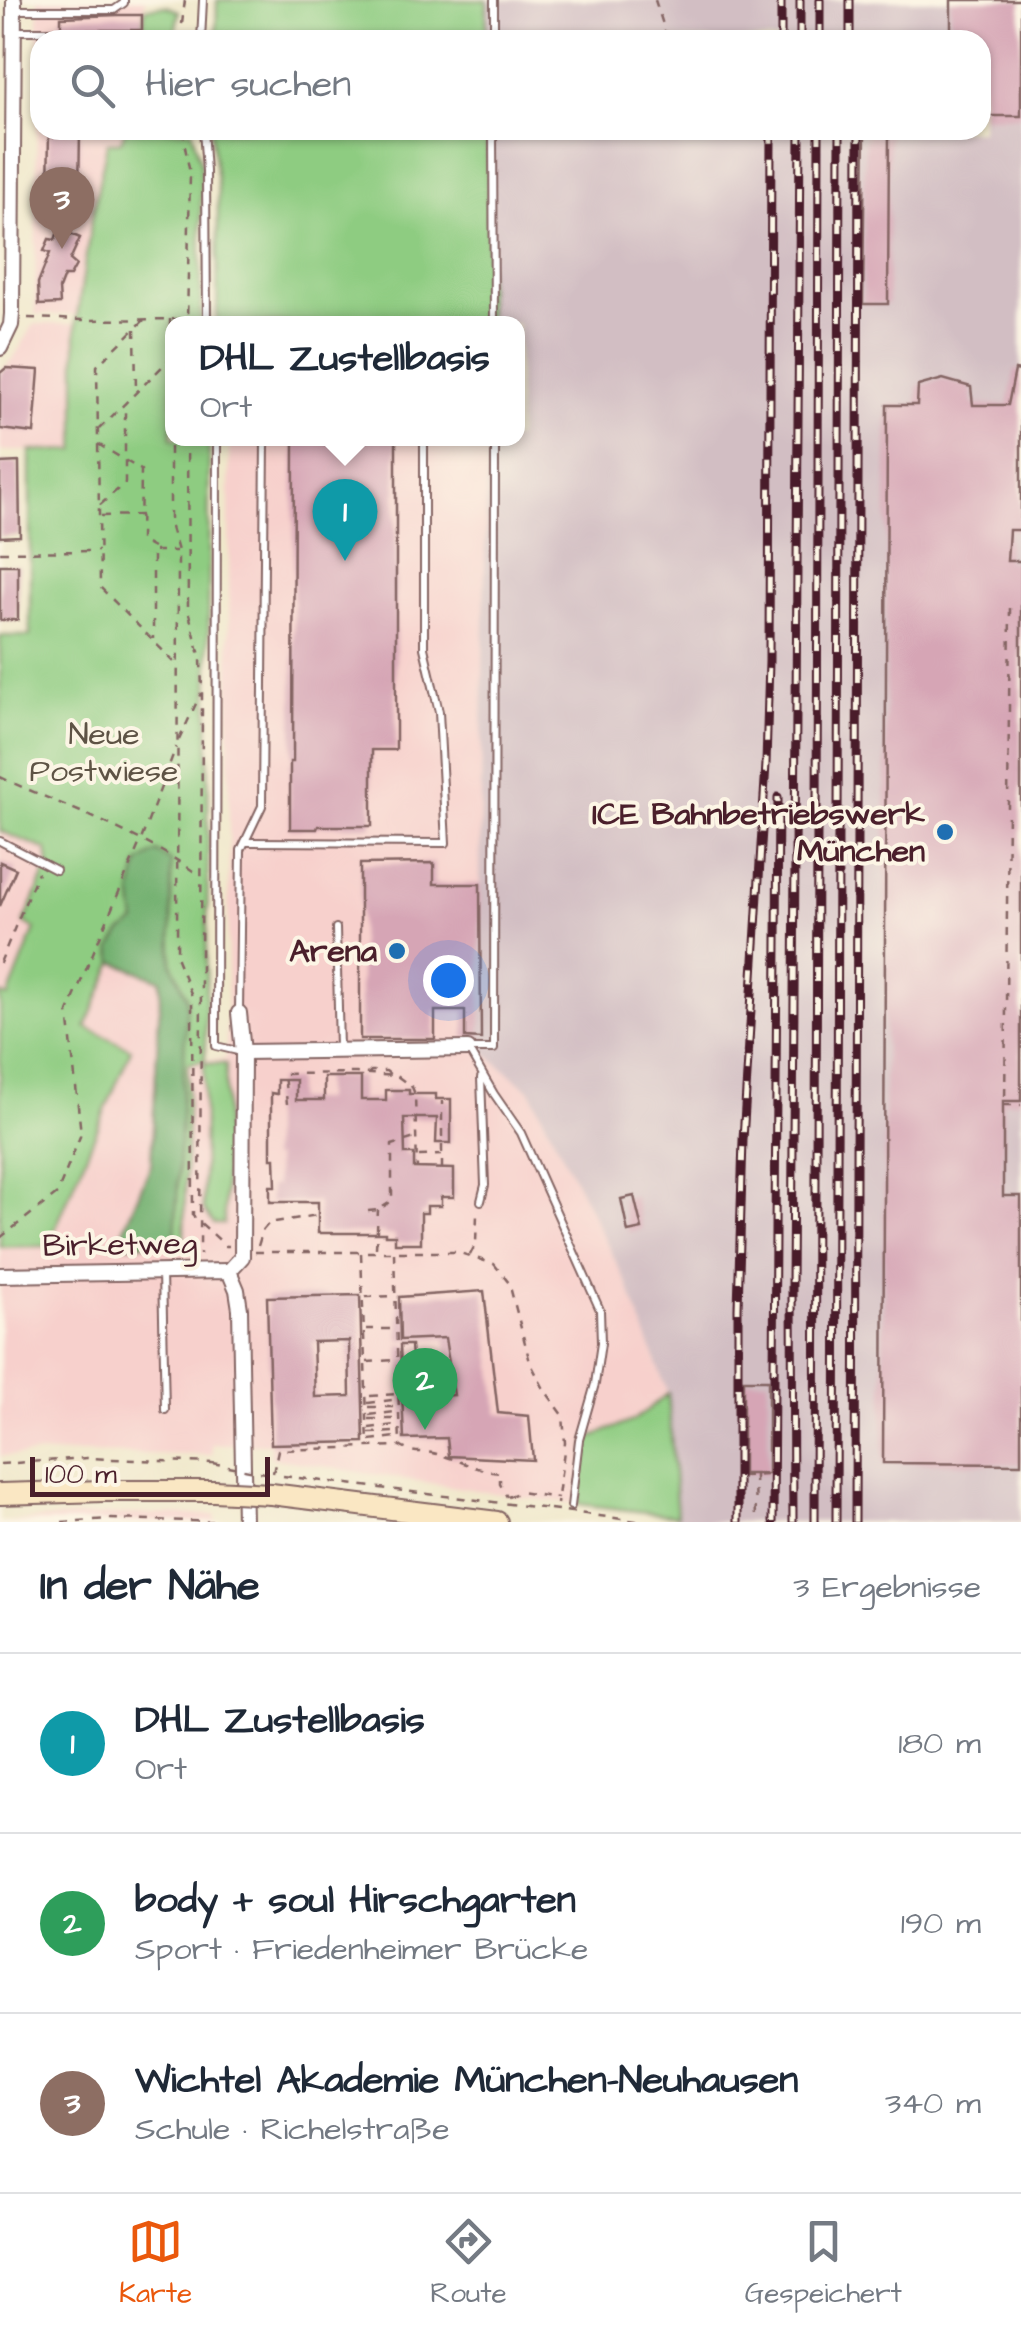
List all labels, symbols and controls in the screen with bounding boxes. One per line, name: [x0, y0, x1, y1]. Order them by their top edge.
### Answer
search box: [30, 30, 991, 140]
icon: search: [65, 58, 120, 113]
text: Hier suchen: [145, 59, 351, 111]
pin: 3: [30, 166, 94, 249]
popup: [165, 316, 525, 446]
text: DHL Zustellbasis: [200, 333, 490, 385]
text: Ort: [200, 385, 252, 430]
pin: 1: [312, 478, 378, 561]
park label: Neue Postwiese: [30, 712, 178, 794]
place label: ICE Bahnbetriebswerk München: [592, 792, 925, 874]
marker: ICE Bahnbetriebswerk München: [934, 821, 956, 843]
place label: Arena: [289, 929, 378, 974]
marker: Arena: [386, 940, 408, 962]
your location: [423, 955, 474, 1006]
street label: Birketweg: [42, 1221, 198, 1269]
pin: 2: [392, 1348, 458, 1430]
scale bar: [30, 1452, 270, 1496]
text: 100 m: [45, 1455, 117, 1494]
text: In der Nähe: [40, 1558, 260, 1616]
text: 3 Ergebnisse: [793, 1565, 981, 1610]
text: DHL Zustellbasis: [135, 1695, 425, 1747]
text: 1: [70, 1721, 75, 1766]
text: 180 m: [898, 1721, 981, 1766]
text: Ort: [135, 1747, 187, 1792]
text: body + soul Hirschgarten: [135, 1875, 576, 1927]
text: 2: [63, 1901, 82, 1946]
text: 190 m: [901, 1901, 981, 1946]
text: Sport · Friedenheimer Brücke: [135, 1927, 588, 1972]
text: Wichtel Akademie München-Neuhausen: [135, 2055, 798, 2107]
text: 3: [64, 2081, 81, 2126]
text: 340 m: [885, 2081, 981, 2126]
text: Schule · Richelstraße: [135, 2107, 449, 2152]
tab: Karte: [119, 2214, 192, 2313]
tab: Route: [430, 2214, 507, 2313]
tab: Gespeichert: [745, 2214, 902, 2313]

